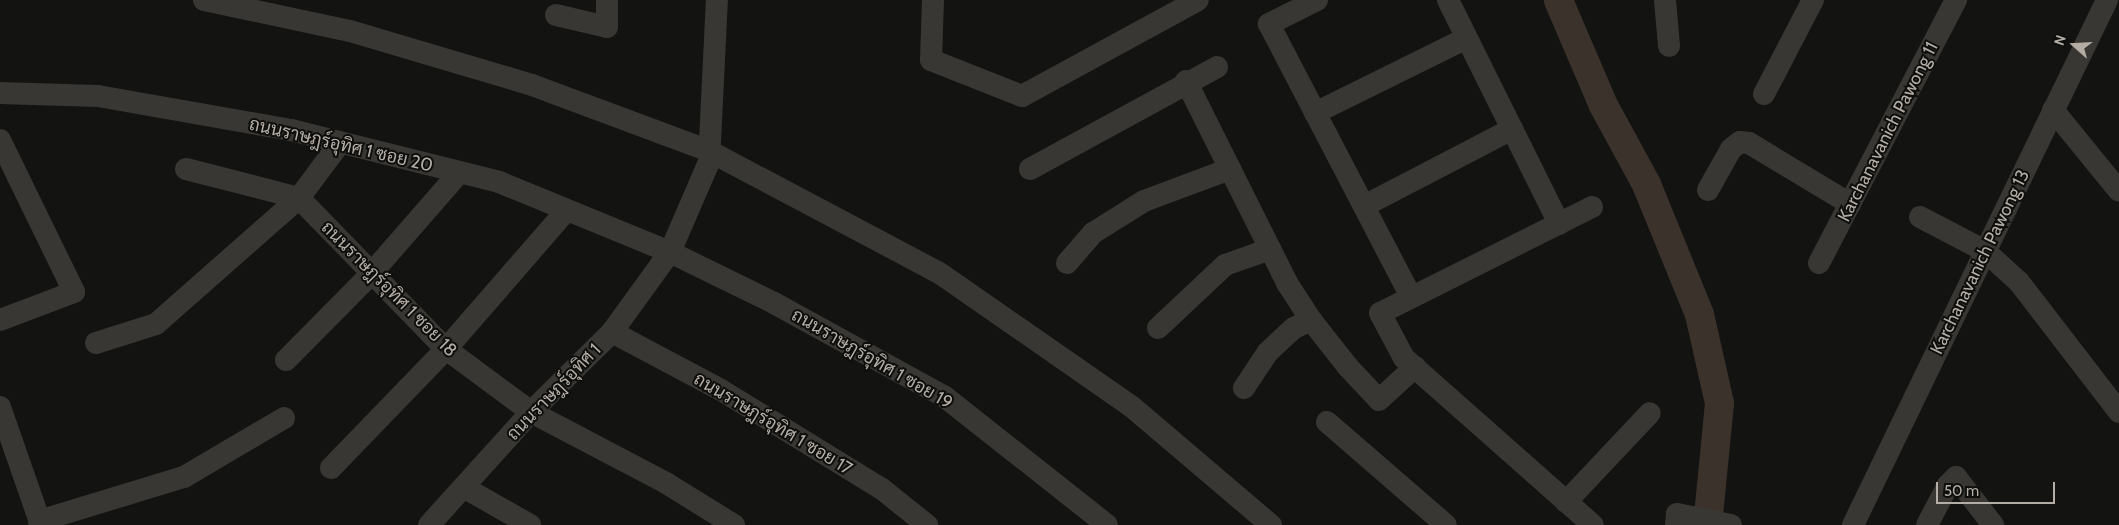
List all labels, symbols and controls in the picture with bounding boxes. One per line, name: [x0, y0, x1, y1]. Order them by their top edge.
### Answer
north arrow: [2049, 20, 2099, 70]
text: N: [2050, 33, 2070, 48]
street label: Karchanavanich Pawong 11: [1833, 39, 1943, 225]
street label: ถนนราษฎร์อุทิศ 1 ซอย 20: [247, 113, 435, 177]
street label: Karchanavanich Pawong 13: [1926, 166, 2034, 358]
street label: ถนนราษฎร์อุทิศ 1 ซอย 18: [317, 217, 461, 361]
street label: ถนนราษฎร์อุทิศ 1 ซอย 19: [788, 304, 956, 414]
street label: ถนนราษฎร์อุทิศ 1: [503, 339, 605, 445]
street label: ถนนราษฎร์อุทิศ 1 ซอย 17: [690, 368, 856, 480]
scale bar: [1939, 472, 2058, 504]
text: 50 m: [1944, 482, 1979, 500]

